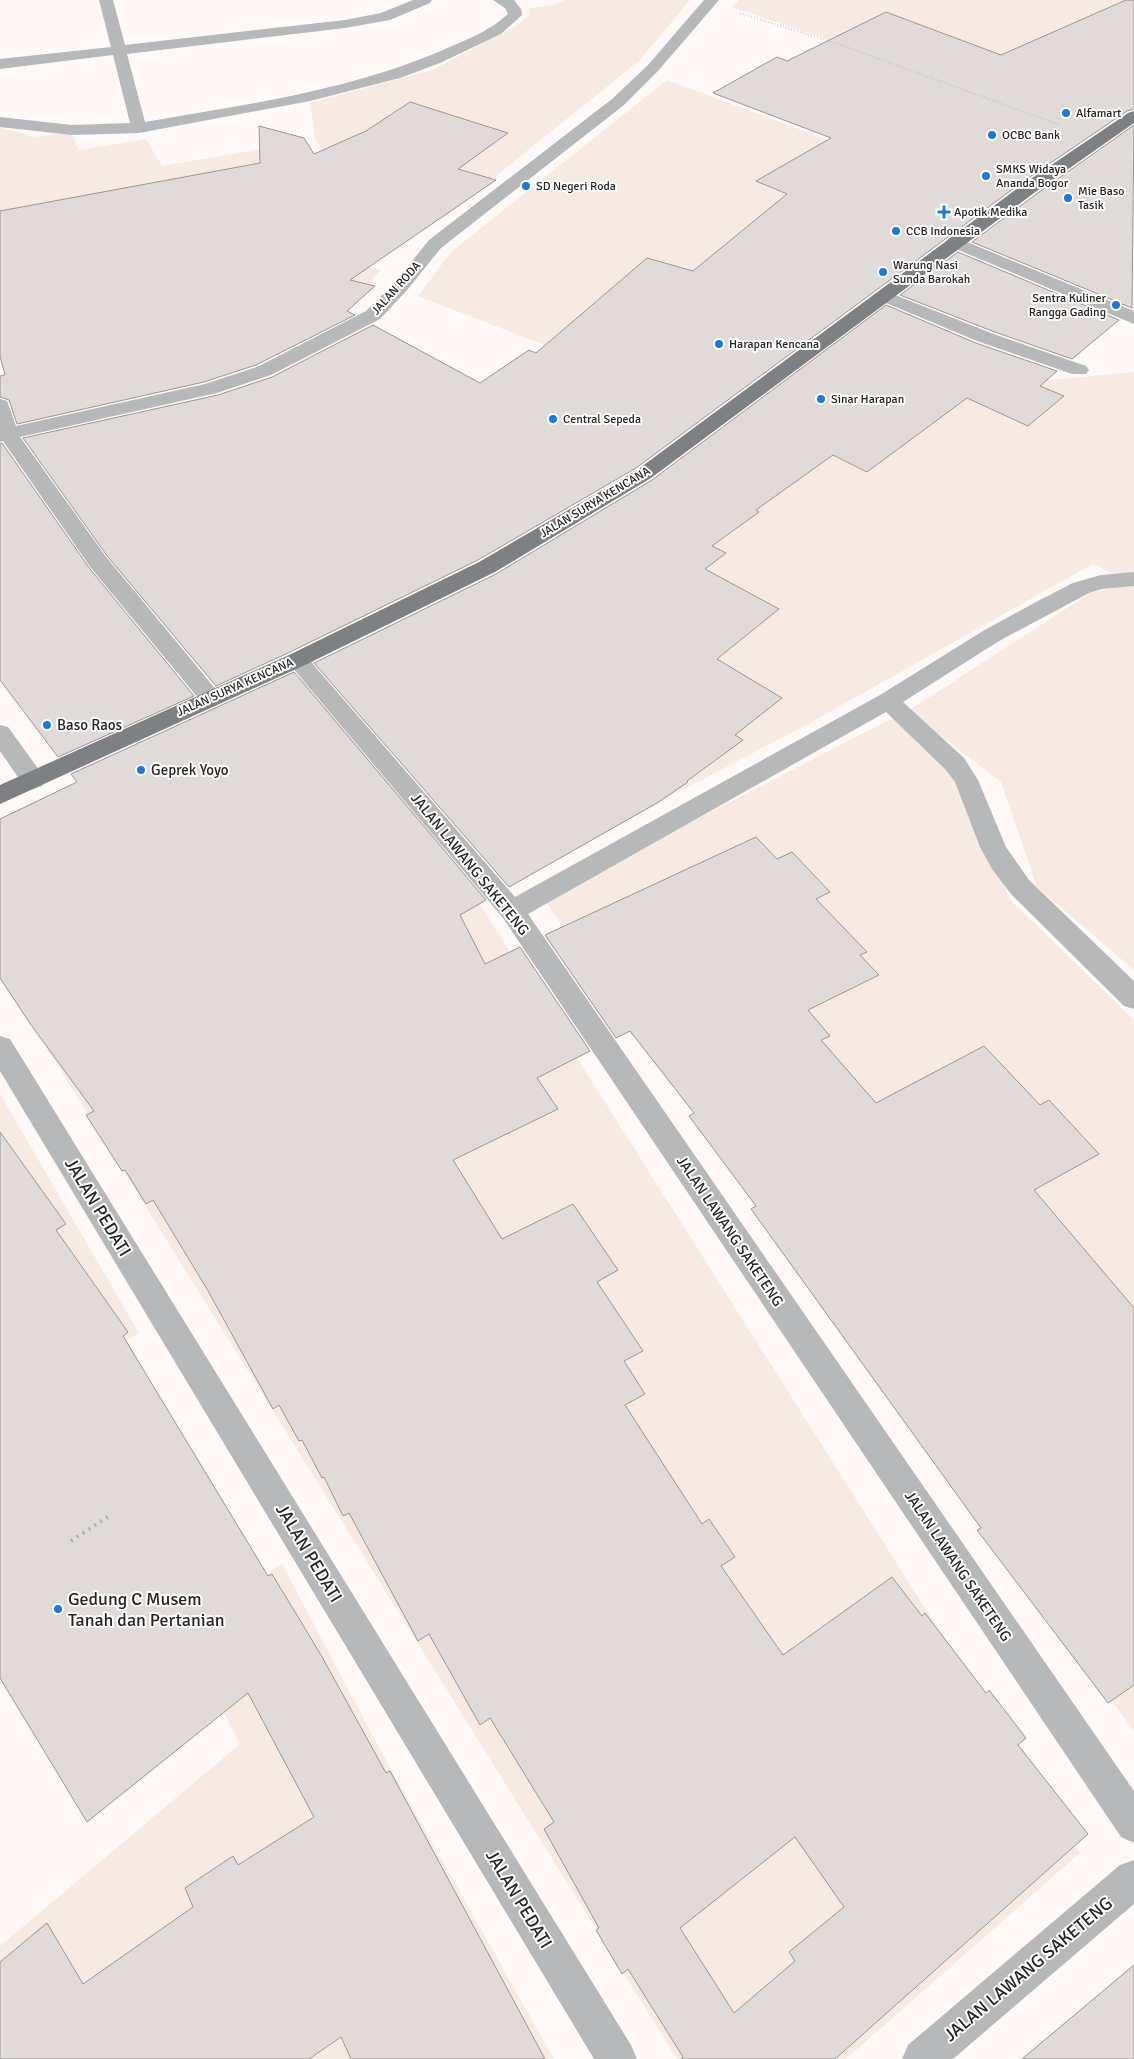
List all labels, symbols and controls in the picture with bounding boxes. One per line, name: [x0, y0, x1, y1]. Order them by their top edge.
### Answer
place label: Alfamart: [1076, 106, 1121, 121]
marker: Alfamart: [1060, 107, 1072, 119]
place label: OCBC Bank: [1002, 128, 1060, 143]
marker: OCBC Bank: [986, 129, 998, 141]
place label: SMKS Widaya Ananda Bogor: [996, 162, 1069, 191]
marker: SMKS Widaya Ananda Bogor: [980, 170, 992, 182]
place label: SD Negeri Roda: [536, 179, 616, 194]
marker: SD Negeri Roda: [520, 180, 532, 192]
place label: Mie Baso Tasik: [1078, 184, 1124, 213]
marker: Mie Baso Tasik: [1062, 192, 1074, 204]
place label: Apotik Medika: [954, 205, 1027, 220]
marker: Apotik Medika: [938, 206, 950, 218]
place label: CCB Indonesia: [906, 224, 980, 239]
marker: CCB Indonesia: [890, 225, 902, 237]
street label: JALAN RODA: [368, 258, 425, 318]
place label: Warung Nasi Sunda Barokah: [893, 258, 970, 287]
marker: Warung Nasi Sunda Barokah: [877, 266, 889, 278]
place label: Sentra Kuliner Rangga Gading: [1029, 291, 1107, 320]
marker: Sentra Kuliner Rangga Gading: [1110, 299, 1122, 311]
place label: Harapan Kencana: [729, 337, 819, 352]
marker: Harapan Kencana: [713, 338, 725, 350]
place label: Sinar Harapan: [831, 392, 904, 407]
marker: Sinar Harapan: [815, 393, 827, 405]
place label: Central Sepeda: [563, 412, 641, 427]
marker: Central Sepeda: [547, 413, 559, 425]
street label: JALAN SURYA KENCANA: [537, 463, 654, 541]
street label: JALAN SURYA KENCANA: [175, 655, 296, 720]
place label: Baso Raos: [57, 716, 123, 734]
marker: Baso Raos: [41, 719, 53, 731]
place label: Geprek Yoyo: [151, 761, 229, 779]
marker: Geprek Yoyo: [135, 764, 147, 776]
street label: JALAN LAWANG SAKETENG: [407, 789, 533, 939]
street label: JALAN LAWANG SAKETENG: [673, 1152, 787, 1310]
street label: JALAN PEDATI: [60, 1154, 136, 1260]
street label: JALAN LAWANG SAKETENG: [901, 1487, 1015, 1645]
street label: JALAN PEDATI: [271, 1500, 347, 1606]
place label: Gedung C Musem Tanah dan Pertanian: [68, 1588, 225, 1631]
marker: Gedung C Musem Tanah dan Pertanian: [52, 1603, 64, 1615]
street label: JALAN PEDATI: [481, 1846, 557, 1952]
street label: JALAN LAWANG SAKETENG: [939, 1892, 1117, 2046]

